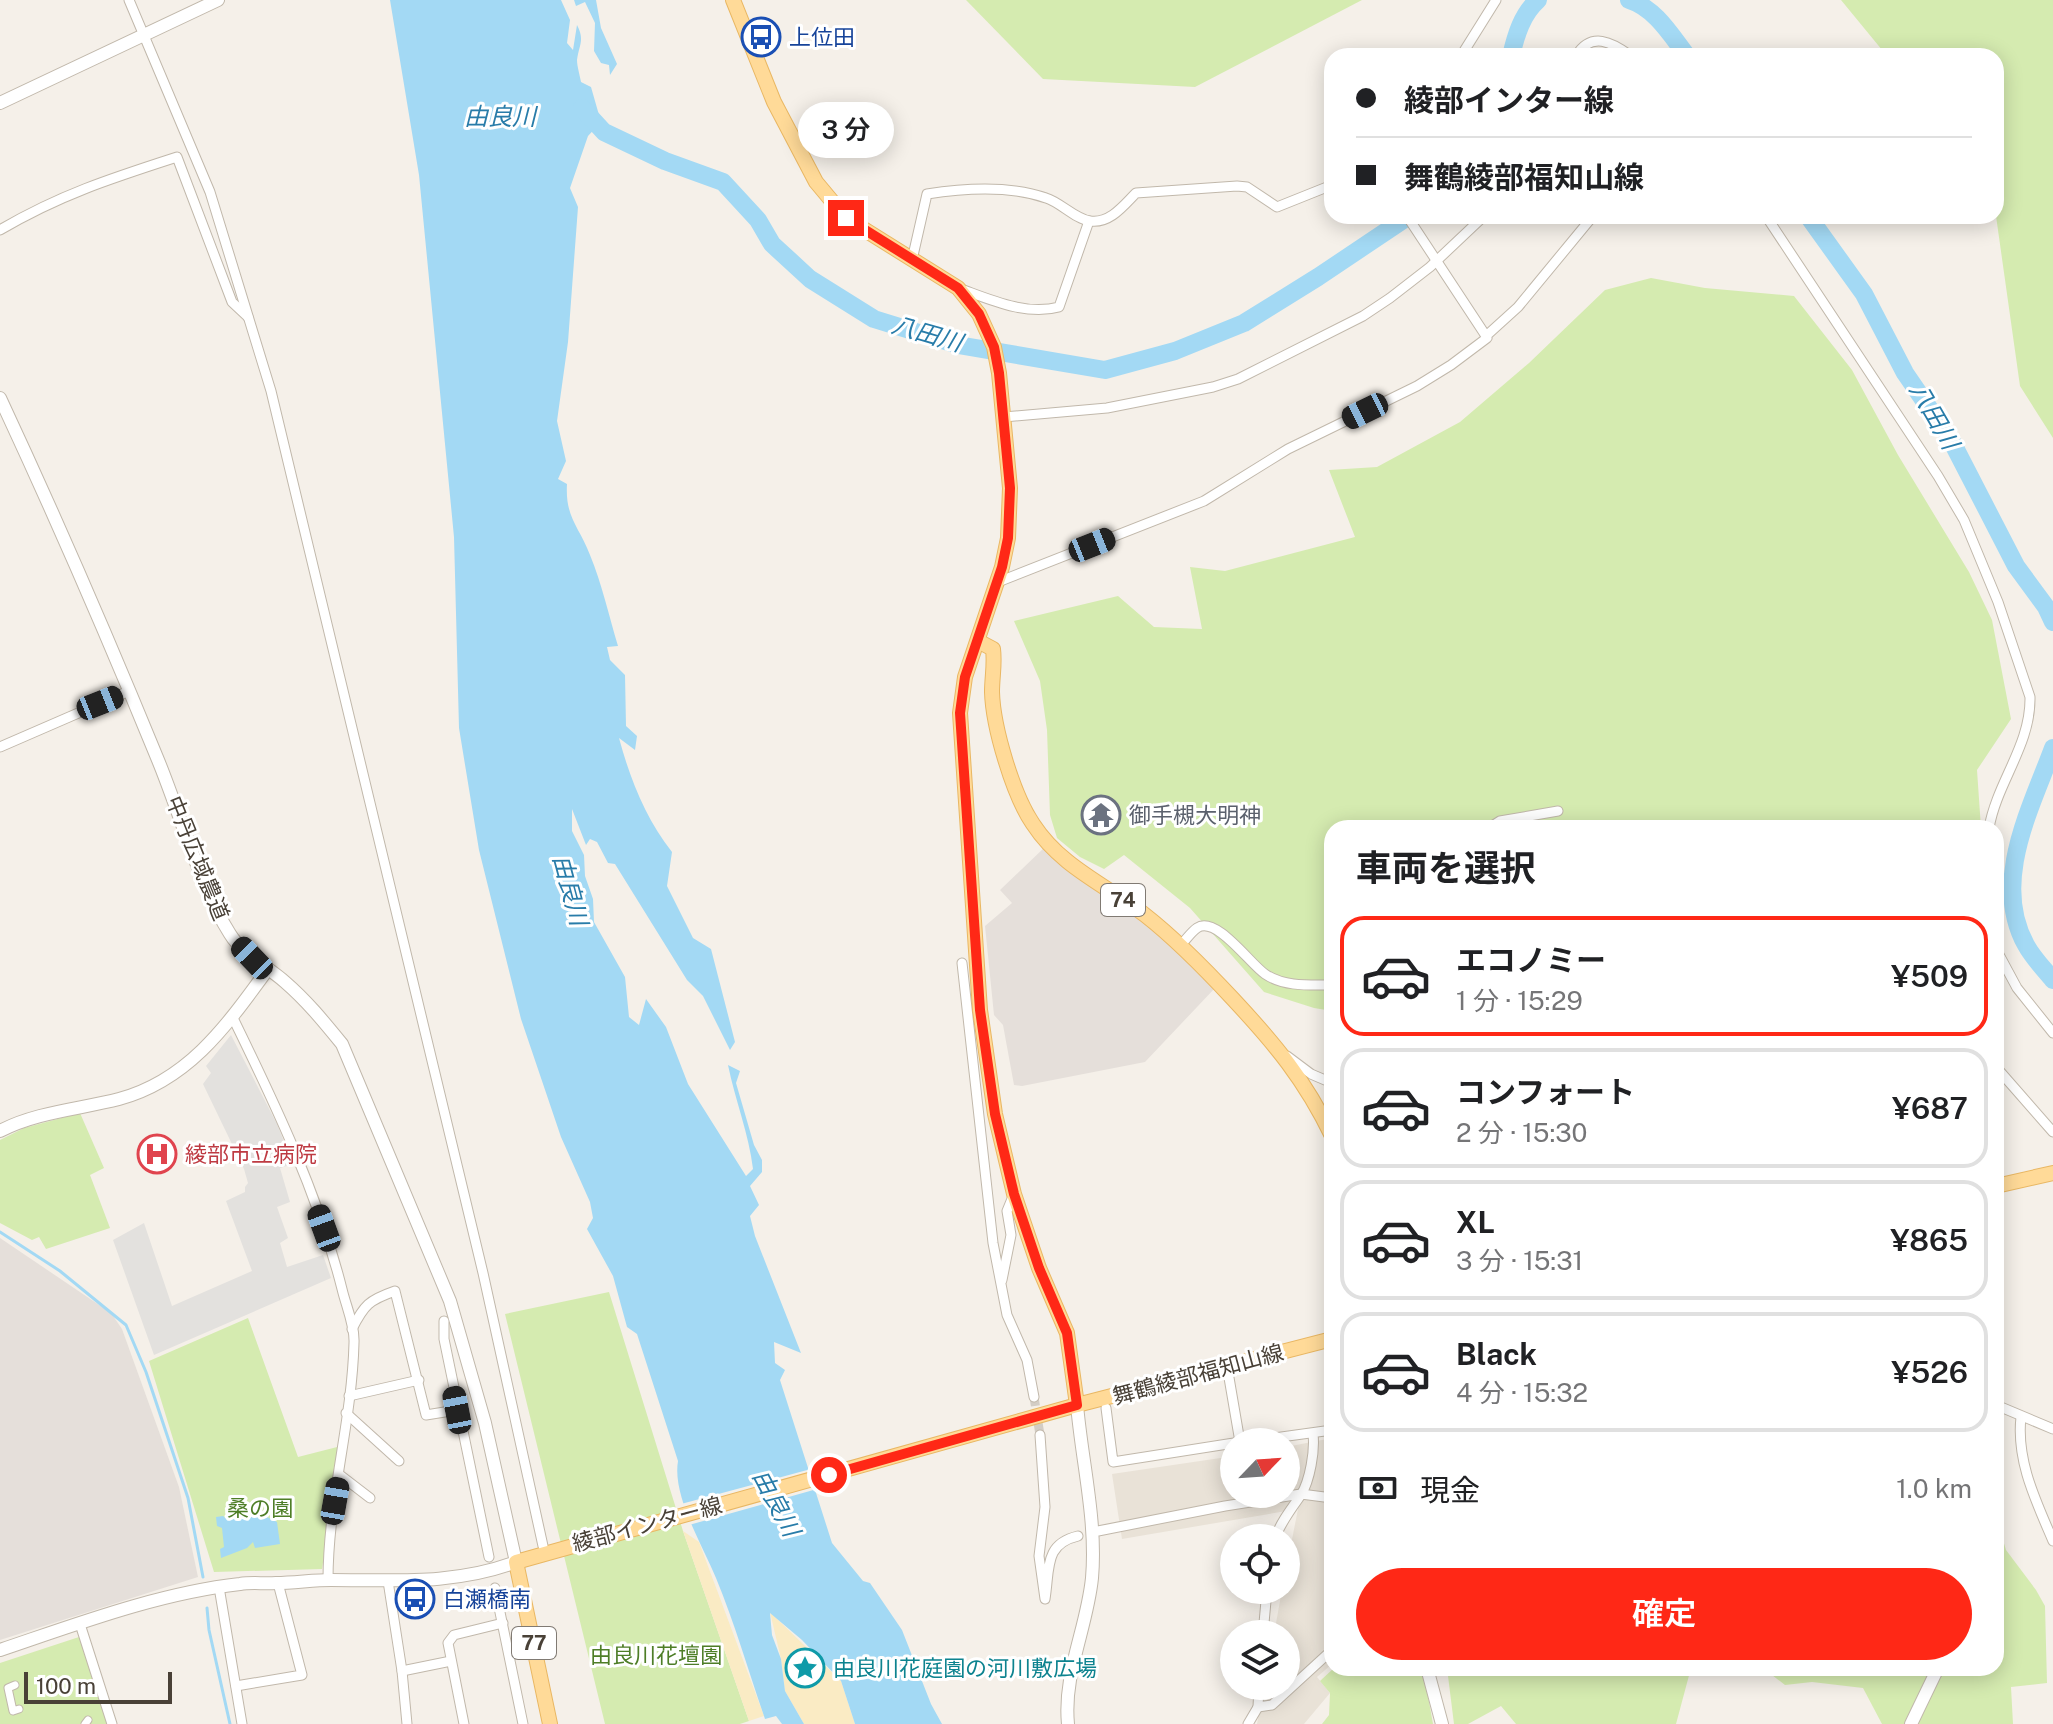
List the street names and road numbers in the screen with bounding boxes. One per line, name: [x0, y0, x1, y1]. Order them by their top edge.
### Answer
street label: 中丹広域農道: [161, 792, 235, 924]
road number: 74: [1101, 884, 1145, 916]
street label: 舞鶴綾部福知山線: [1110, 1339, 1286, 1409]
street label: 綾部インター線: [569, 1492, 725, 1556]
road number: 77: [512, 1627, 556, 1659]

